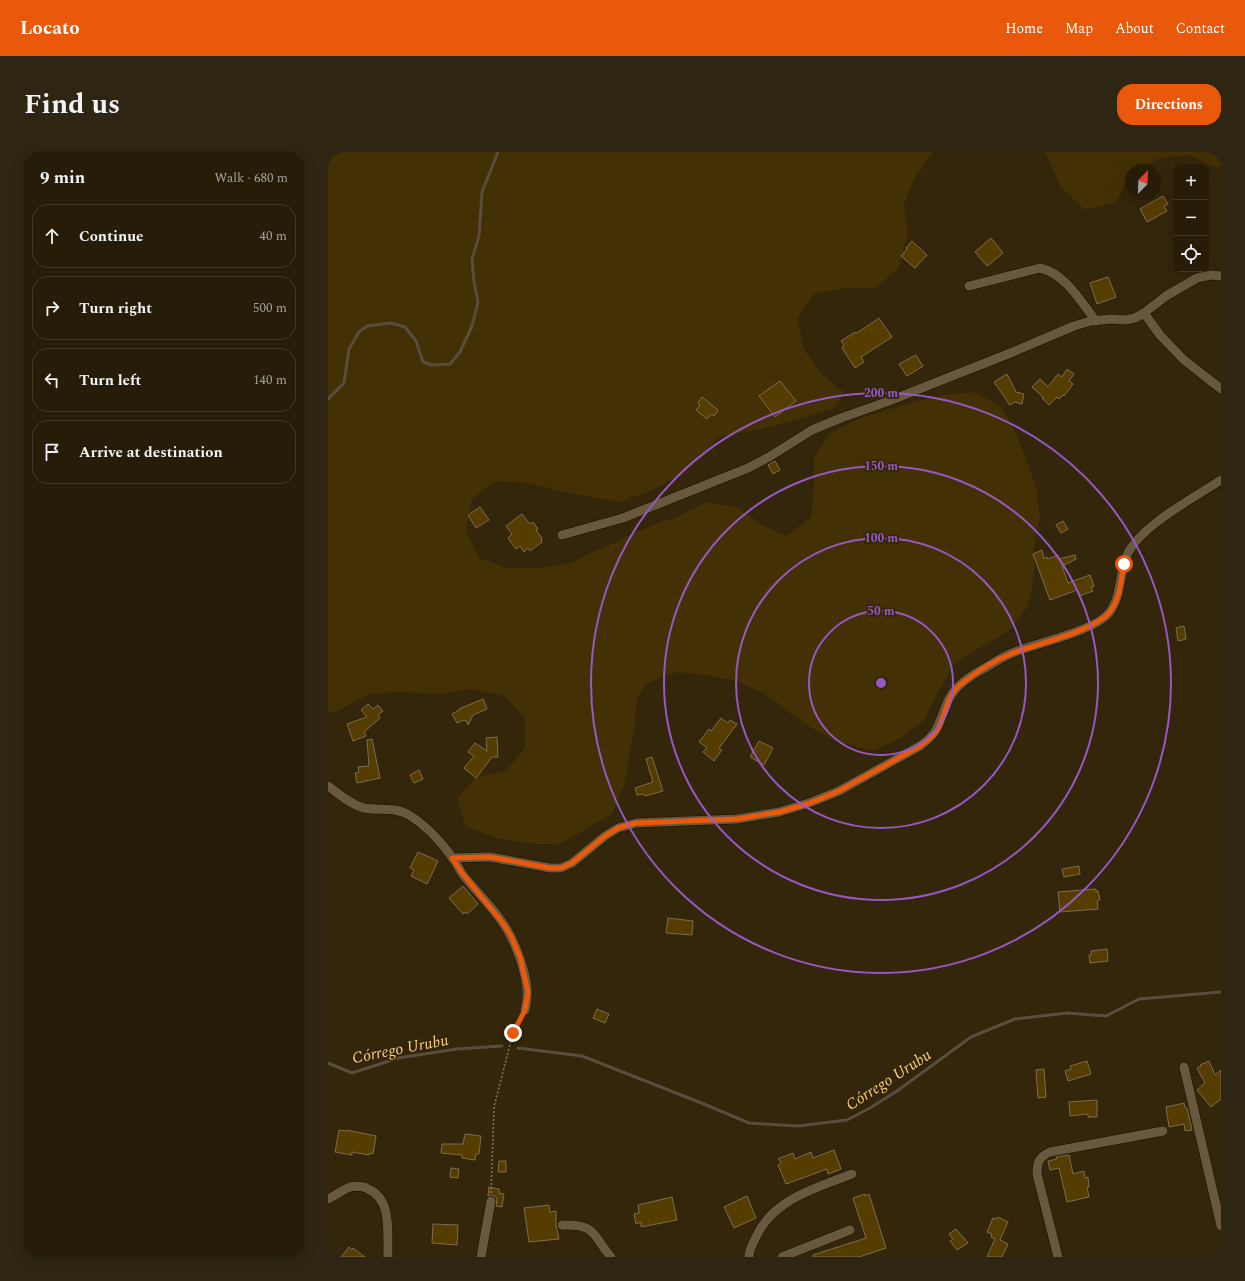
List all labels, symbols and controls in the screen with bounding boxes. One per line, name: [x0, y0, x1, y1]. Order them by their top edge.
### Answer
text: Locato: [20, 14, 80, 43]
text: Home: [1005, 18, 1043, 39]
text: Map: [1065, 18, 1093, 39]
text: About: [1115, 18, 1154, 39]
text: Contact: [1176, 18, 1225, 39]
text: Find us: [24, 83, 120, 126]
button: Directions: [1117, 84, 1221, 125]
north arrow: [1125, 164, 1161, 200]
map controls: [1173, 164, 1209, 272]
button: +: [1173, 164, 1209, 200]
text: 9 min: [40, 165, 85, 191]
text: Walk · 680 m: [214, 168, 288, 188]
button: −: [1173, 200, 1209, 236]
icon: ahead: [41, 225, 63, 247]
text: Continue: [79, 225, 144, 248]
text: 40 m: [260, 226, 287, 246]
button: locate: [1173, 236, 1209, 272]
icon: right: [41, 297, 63, 319]
text: Turn right: [79, 297, 152, 320]
text: 500 m: [253, 298, 287, 318]
icon: left: [41, 369, 63, 391]
text: Turn left: [79, 369, 141, 392]
text: 140 m: [253, 370, 287, 390]
text: 200 m: [864, 384, 898, 403]
icon: arrive: [41, 441, 63, 463]
text: Arrive at destination: [79, 441, 223, 464]
text: 150 m: [864, 457, 898, 476]
text: 100 m: [864, 529, 898, 548]
route start: [1115, 555, 1133, 573]
text: 50 m: [867, 602, 895, 621]
centre of rings: [874, 676, 888, 690]
route end: [504, 1024, 522, 1042]
water label: Córrego Urubu: [350, 1028, 451, 1070]
water label: Córrego Urubu: [841, 1043, 937, 1117]

